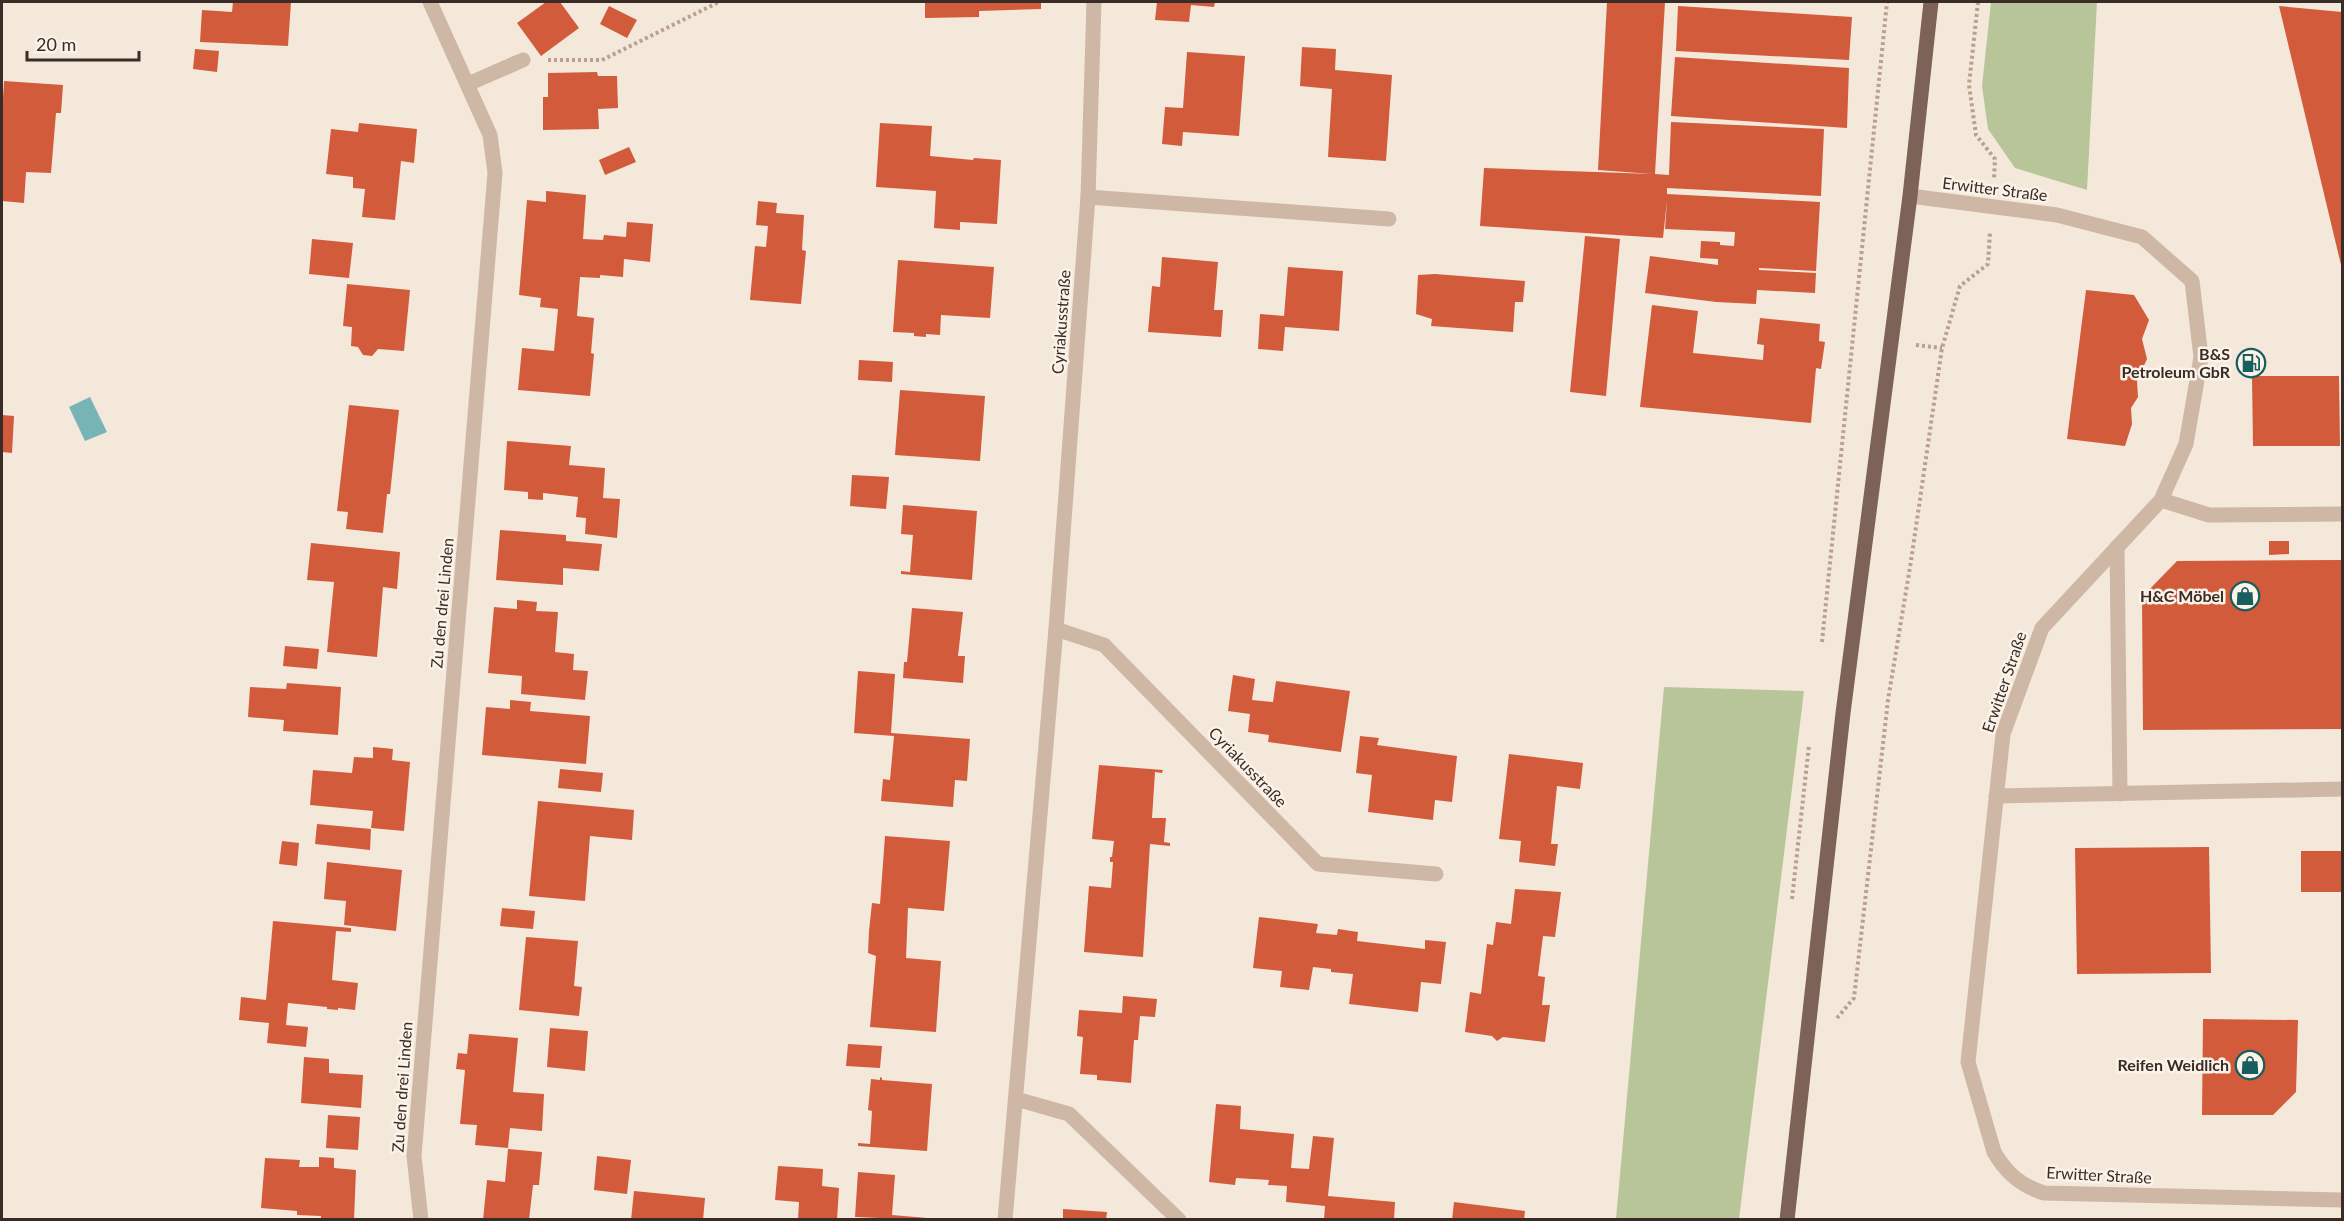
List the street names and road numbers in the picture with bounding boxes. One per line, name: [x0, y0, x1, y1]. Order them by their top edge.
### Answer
street label: Erwitter Straße: [1941, 173, 2049, 204]
street label: Cyriakusstraße: [1047, 269, 1074, 375]
street label: Zu den drei Linden: [426, 537, 457, 669]
street label: Erwitter Straße: [1977, 629, 2030, 735]
street label: Cyriakusstraße: [1205, 723, 1291, 811]
street label: Zu den drei Linden: [387, 1021, 416, 1153]
street label: Erwitter Straße: [2046, 1162, 2152, 1187]

